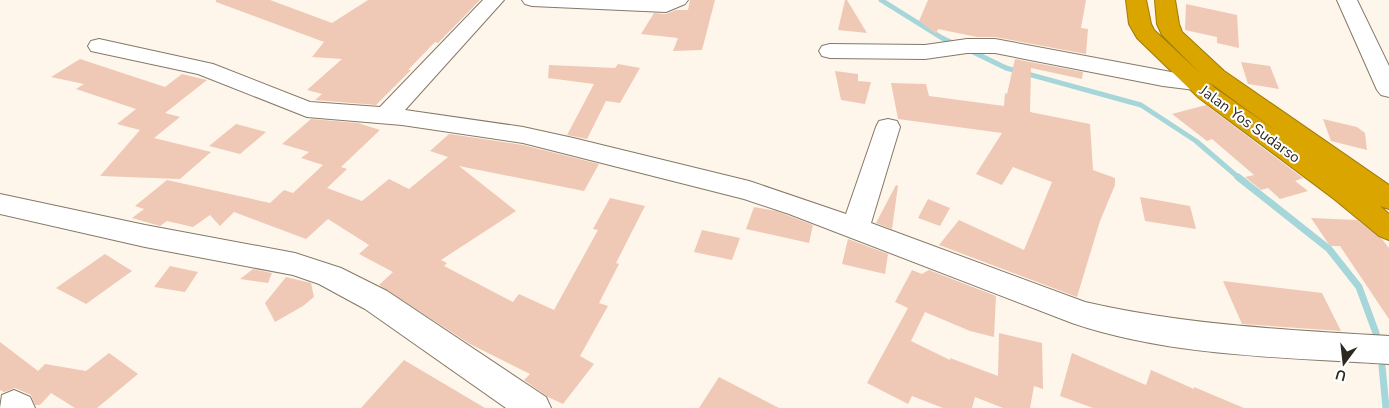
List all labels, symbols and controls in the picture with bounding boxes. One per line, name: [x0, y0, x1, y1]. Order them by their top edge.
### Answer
street label: Jalan Yos Sudarso: [1195, 80, 1304, 167]
north arrow: [1319, 338, 1369, 388]
text: U: [1333, 365, 1348, 386]

